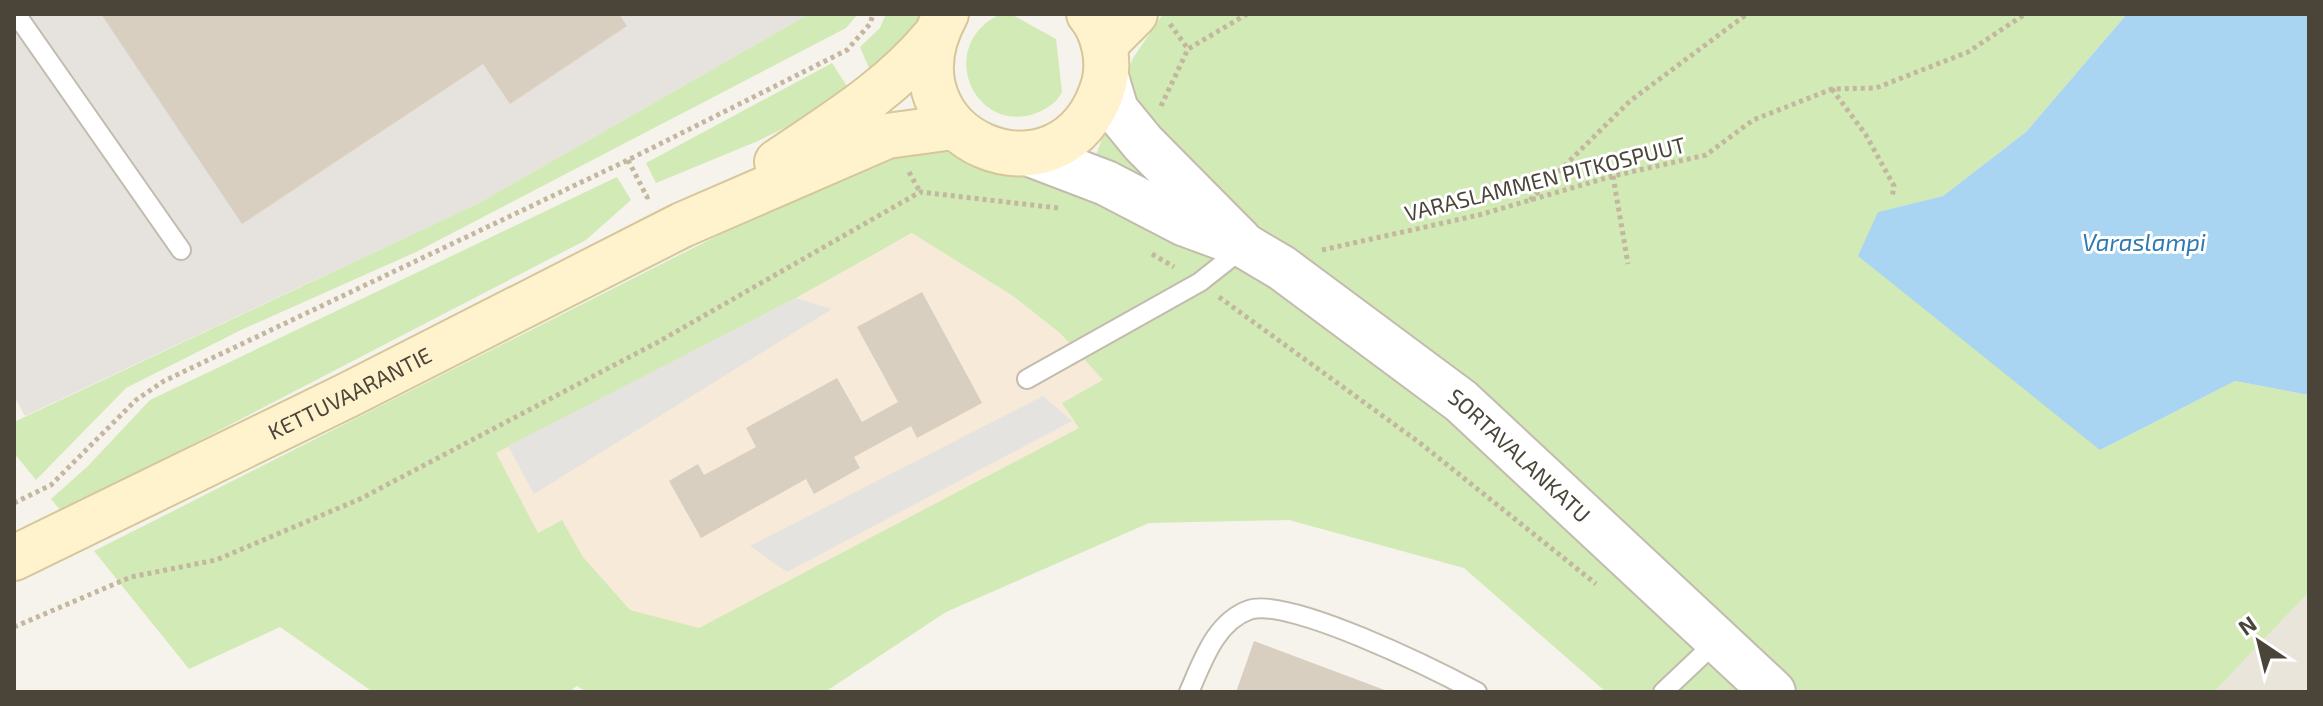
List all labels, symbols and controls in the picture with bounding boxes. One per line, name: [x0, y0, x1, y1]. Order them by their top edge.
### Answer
street label: VARASLAMMEN PITKOSPUUT: [1402, 130, 1688, 226]
water label: Varaslampi: [2082, 227, 2206, 256]
street label: KETTUVAARANTIE: [263, 341, 435, 444]
street label: SORTAVALANKATU: [1444, 382, 1596, 527]
north arrow: [2219, 602, 2299, 682]
text: N: [2233, 610, 2261, 640]

